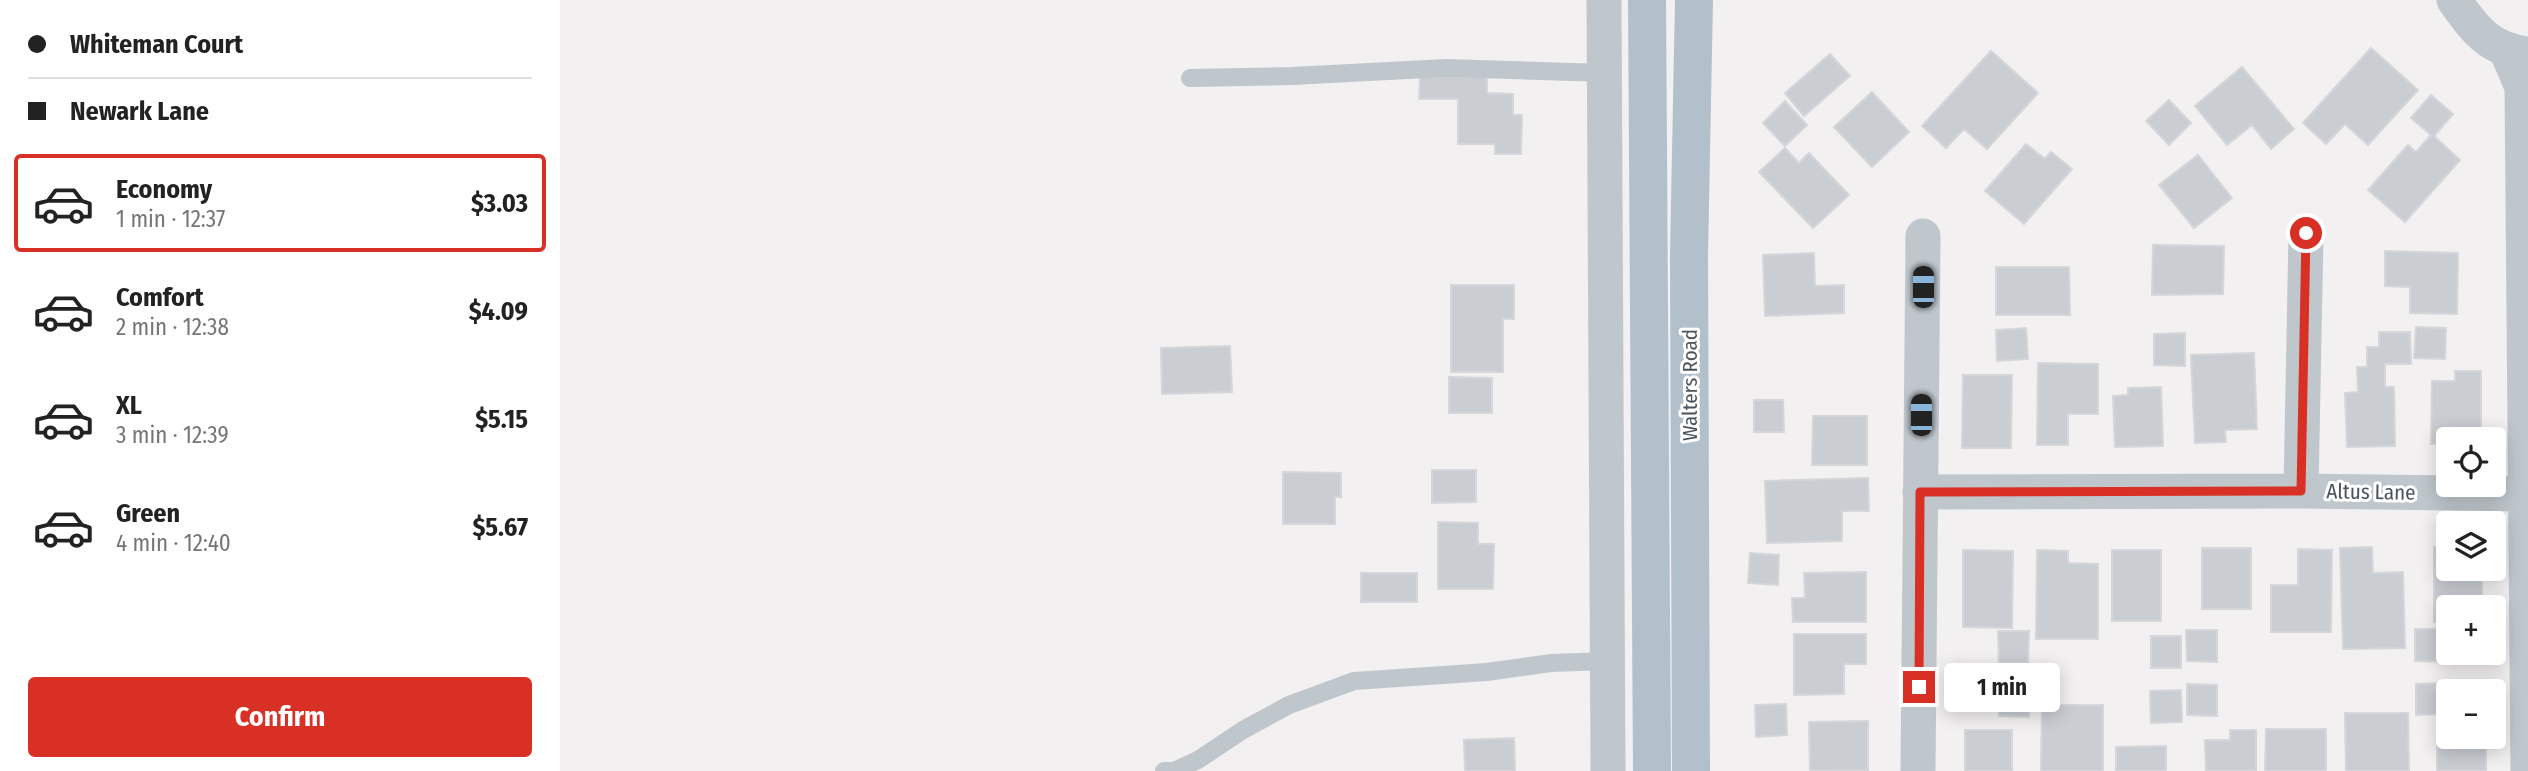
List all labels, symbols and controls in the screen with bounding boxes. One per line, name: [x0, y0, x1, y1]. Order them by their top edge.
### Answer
text: Whiteman Court: [70, 29, 243, 60]
text: Newark Lane: [70, 96, 209, 127]
icon: car: [32, 172, 95, 235]
text: Economy: [116, 174, 212, 205]
text: $3.03: [471, 188, 528, 219]
text: 1 min · 12:37: [116, 205, 225, 233]
route start: [2290, 217, 2322, 249]
car: [1913, 266, 1934, 308]
icon: car: [32, 280, 95, 343]
text: Comfort: [116, 282, 204, 313]
text: $4.09: [469, 296, 528, 327]
text: 2 min · 12:38: [116, 313, 229, 341]
street label: Walters Road: [1677, 329, 1703, 441]
icon: car: [32, 388, 95, 451]
text: XL: [116, 390, 142, 421]
car: [1911, 394, 1932, 436]
text: $5.15: [475, 404, 528, 435]
text: 3 min · 12:39: [116, 421, 229, 449]
map controls: [2436, 427, 2506, 749]
button: locate: [2436, 427, 2506, 497]
street label: Altus Lane: [2326, 478, 2416, 506]
icon: car: [32, 496, 95, 559]
text: Green: [116, 498, 180, 529]
button: layers: [2436, 511, 2506, 581]
text: $5.67: [472, 512, 528, 543]
text: 4 min · 12:40: [116, 529, 231, 557]
button: +: [2436, 595, 2506, 665]
callout: 1 min: [1944, 662, 2059, 712]
route end: [1903, 671, 1935, 703]
text: 1 min: [1977, 673, 2027, 701]
button: Confirm: [28, 677, 532, 757]
button: −: [2436, 679, 2506, 749]

